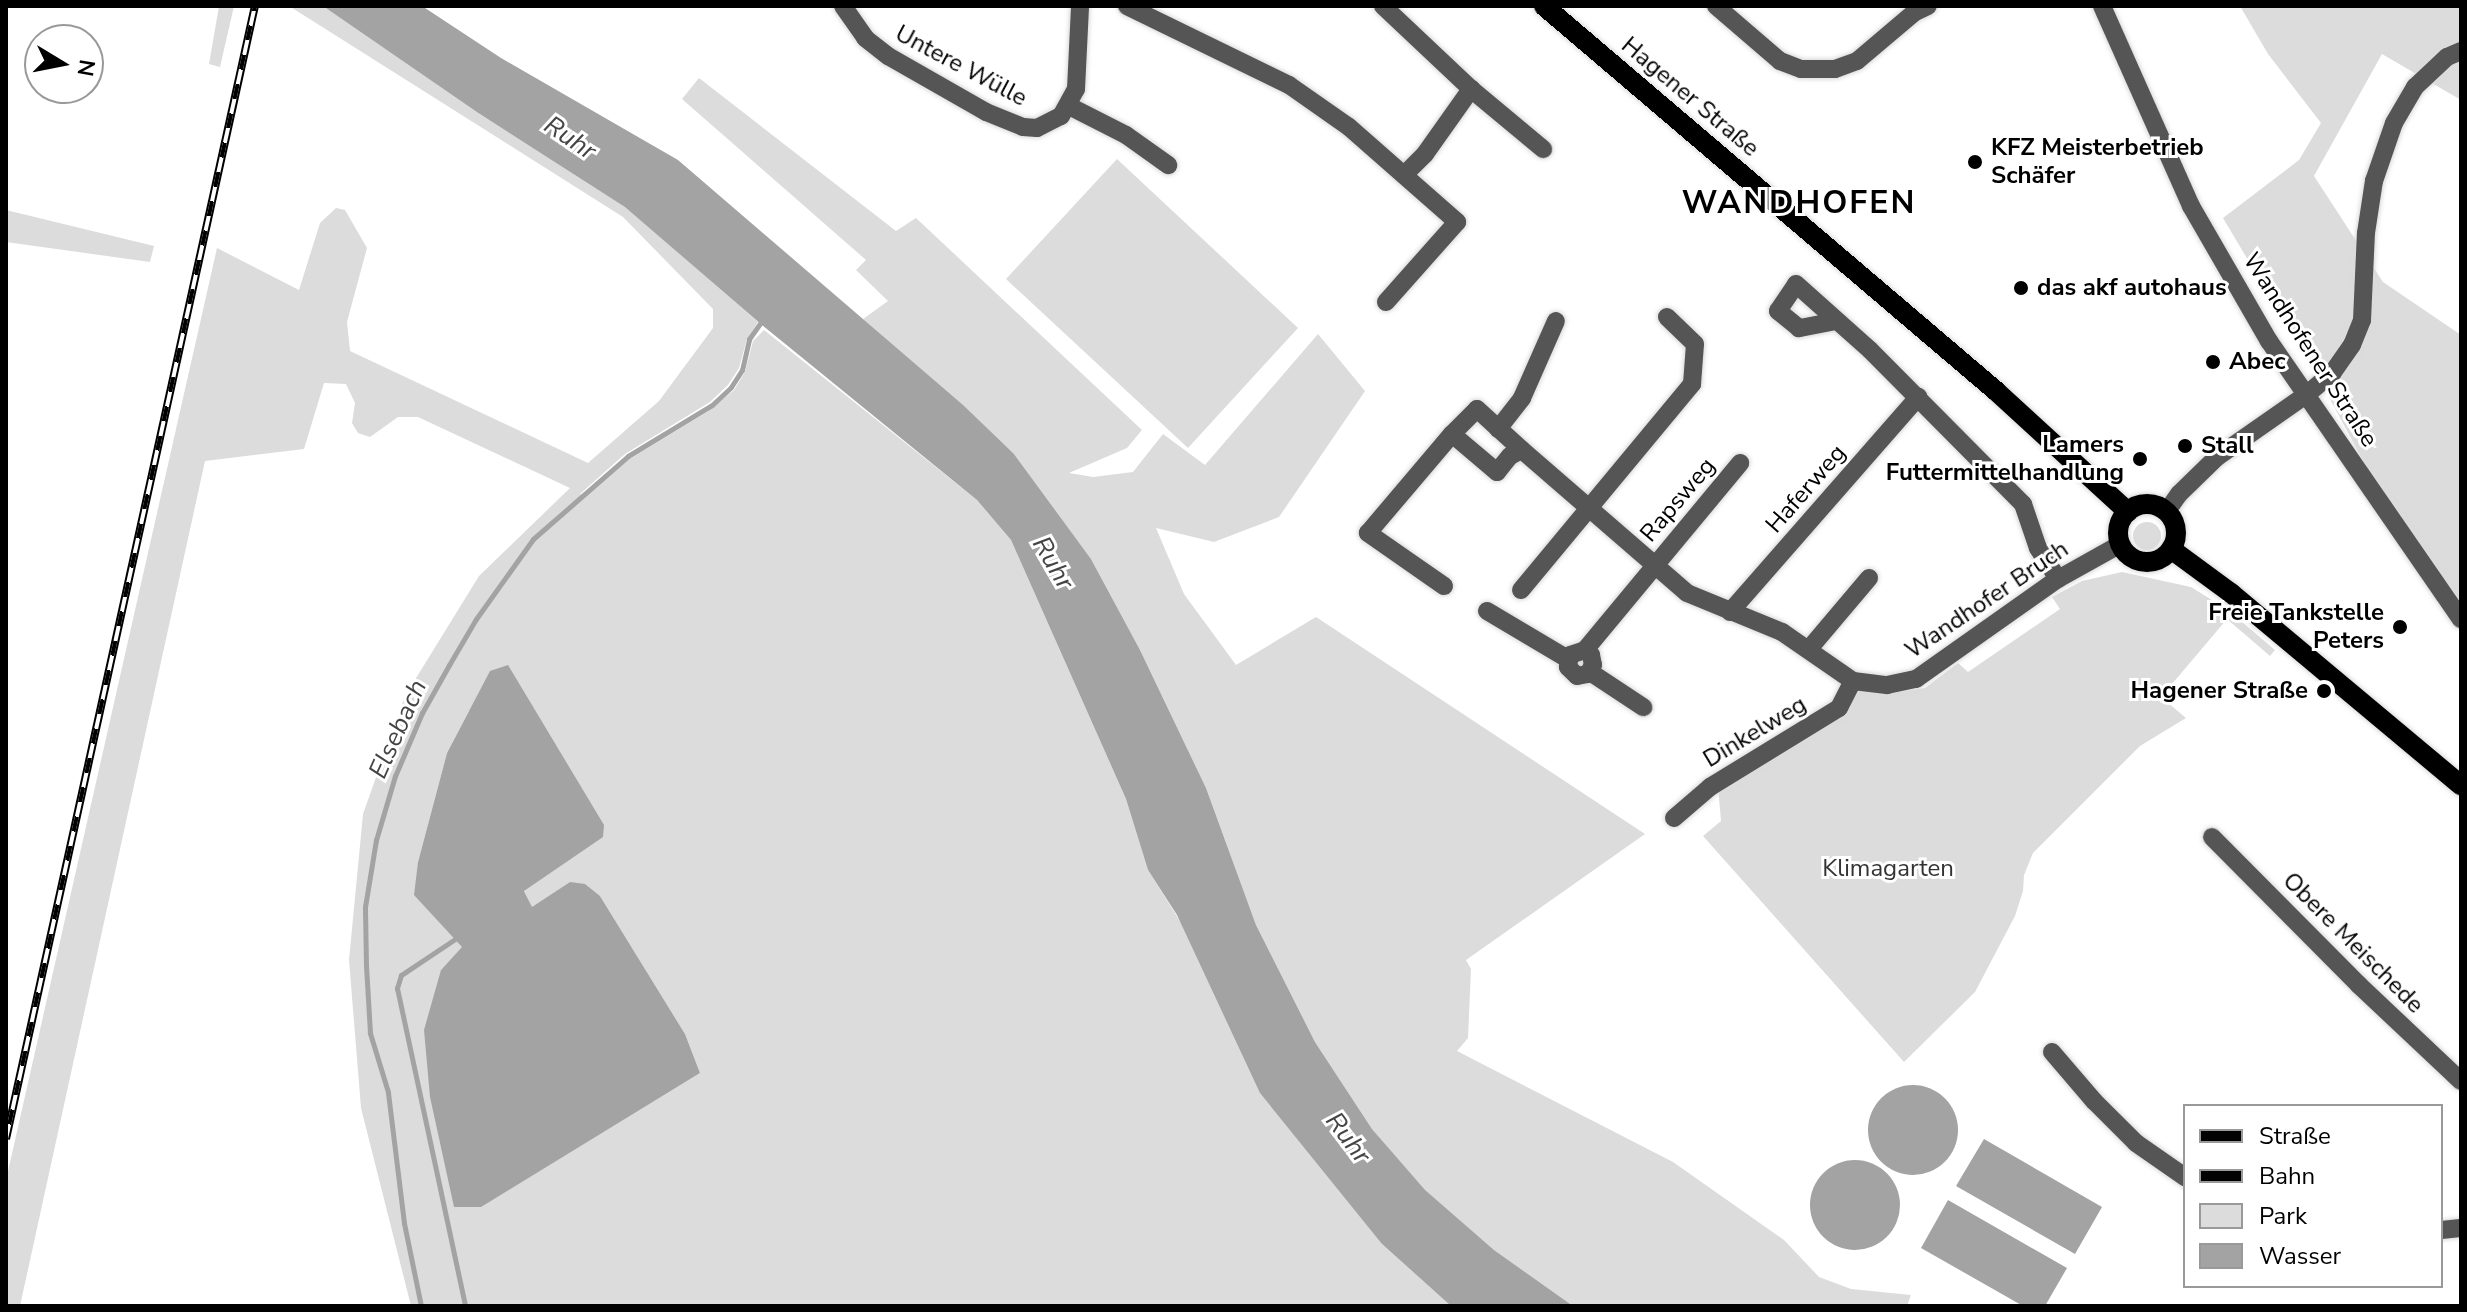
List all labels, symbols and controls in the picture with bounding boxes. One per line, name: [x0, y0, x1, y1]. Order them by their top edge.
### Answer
street label: Untere Wülle: [890, 19, 1032, 113]
north arrow: [24, 24, 104, 104]
street label: Hagener Straße: [1615, 31, 1765, 163]
text: N: [69, 57, 102, 79]
water label: Ruhr: [538, 109, 602, 167]
place label: KFZ Meisterbetrieb Schäfer: [1991, 134, 2204, 190]
marker: KFZ Meisterbetrieb Schäfer: [1966, 153, 1984, 171]
district label: WANDHOFEN: [1682, 184, 1916, 222]
street label: Wandhofener Straße: [2236, 248, 2384, 452]
place label: das akf autohaus: [2037, 274, 2227, 302]
marker: das akf autohaus: [2012, 279, 2030, 297]
place label: Abec: [2229, 348, 2286, 376]
marker: Abec: [2204, 353, 2222, 371]
place label: Lamers Futtermittelhandlung: [1886, 431, 2124, 487]
place label: Stall: [2201, 432, 2254, 460]
marker: Stall: [2176, 437, 2194, 455]
street label: Haferweg: [1760, 439, 1852, 539]
marker: Lamers Futtermittelhandlung: [2131, 450, 2149, 468]
street label: Rapsweg: [1635, 452, 1721, 548]
water label: Ruhr: [1025, 531, 1081, 595]
street label: Wandhofer Bruch: [1900, 535, 2074, 665]
place label: Freie Tankstelle Peters: [2208, 599, 2384, 655]
marker: Freie Tankstelle Peters: [2391, 618, 2409, 636]
water label: Elsebach: [362, 675, 434, 783]
place label: Hagener Straße: [2131, 677, 2308, 705]
marker: Hagener Straße: [2315, 682, 2333, 700]
street label: Dinkelweg: [1698, 690, 1812, 774]
park label: Klimagarten: [1822, 855, 1954, 883]
street label: Obere Meischede: [2277, 867, 2429, 1019]
legend: [2183, 1104, 2443, 1288]
water label: Ruhr: [1319, 1106, 1377, 1170]
text: Straße: [2259, 1120, 2331, 1152]
text: Bahn: [2259, 1160, 2315, 1192]
text: Park: [2259, 1200, 2307, 1232]
text: Wasser: [2259, 1240, 2341, 1272]

